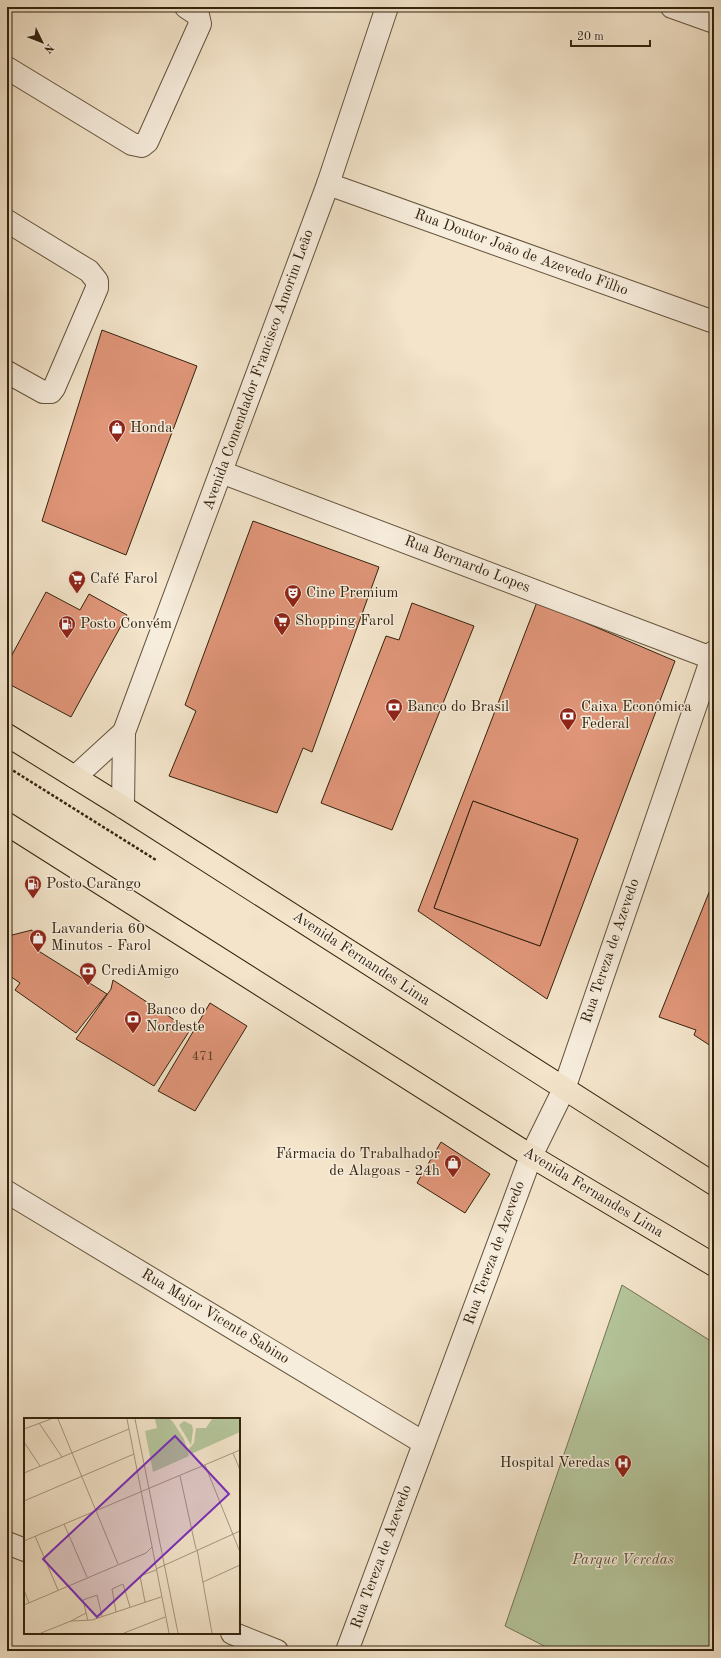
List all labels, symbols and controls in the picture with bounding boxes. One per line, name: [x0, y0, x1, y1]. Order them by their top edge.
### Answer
north arrow: [22, 22, 62, 62]
scale bar: [571, 22, 650, 48]
text: 20 m: [577, 31, 604, 43]
text: N: [41, 41, 55, 55]
street label: Rua Doutor João de Azevedo Filho: [412, 207, 630, 299]
street label: Avenida Comendador Francisco Amorim Leão: [201, 228, 317, 512]
shop icon: Honda: [107, 418, 127, 443]
place label: Honda: [130, 421, 173, 436]
street label: Rua Bernardo Lopes: [402, 534, 532, 596]
supermarket icon: Café Farol: [67, 569, 87, 594]
place label: Café Farol: [90, 572, 158, 587]
theatre icon: Cine Premium: [283, 583, 303, 608]
place label: Cine Premium: [306, 586, 399, 601]
supermarket icon: Shopping Farol: [272, 611, 292, 636]
fuel station icon: Posto Convém: [57, 614, 77, 639]
place label: Shopping Farol: [295, 614, 394, 629]
place label: Posto Convém: [80, 617, 172, 632]
bank icon: Banco do Brasil: [384, 697, 404, 722]
place label: Banco do Brasil: [407, 700, 509, 715]
place label: Caixa Econômica Federal: [581, 700, 692, 732]
bank icon: Caixa Econômica Federal: [558, 706, 578, 731]
fuel station icon: Posto Carango: [23, 874, 43, 899]
place label: Posto Carango: [46, 877, 141, 892]
street label: Rua Tereza de Azevedo: [579, 877, 643, 1025]
street label: Avenida Fernandes Lima: [289, 909, 433, 1009]
place label: Lavanderia 60 Minutos - Farol: [51, 922, 151, 954]
shop icon: Lavanderia 60 Minutos - Farol: [28, 928, 48, 953]
bank icon: CrediAmigo: [78, 961, 98, 986]
place label: CrediAmigo: [101, 964, 179, 979]
place label: Banco do Nordeste: [146, 1003, 205, 1035]
bank icon: Banco do Nordeste: [123, 1009, 143, 1034]
house number: 471: [192, 1050, 214, 1063]
street label: Avenida Fernandes Lima: [520, 1145, 666, 1241]
place label: Fármacia do Trabalhador de Alagoas - 24h: [276, 1147, 440, 1179]
shop icon: Fármacia do Trabalhador de Alagoas - 24h: [443, 1153, 463, 1178]
street label: Rua Tereza de Azevedo: [462, 1179, 528, 1327]
street label: Rua Major Vicente Sabino: [138, 1267, 292, 1367]
inset map: [24, 1418, 240, 1634]
hospital icon: Hospital Veredas: [613, 1453, 633, 1478]
place label: Hospital Veredas: [500, 1456, 610, 1471]
street label: Rua Tereza de Azevedo: [349, 1483, 415, 1631]
park label: Parque Veredas: [571, 1553, 674, 1568]

